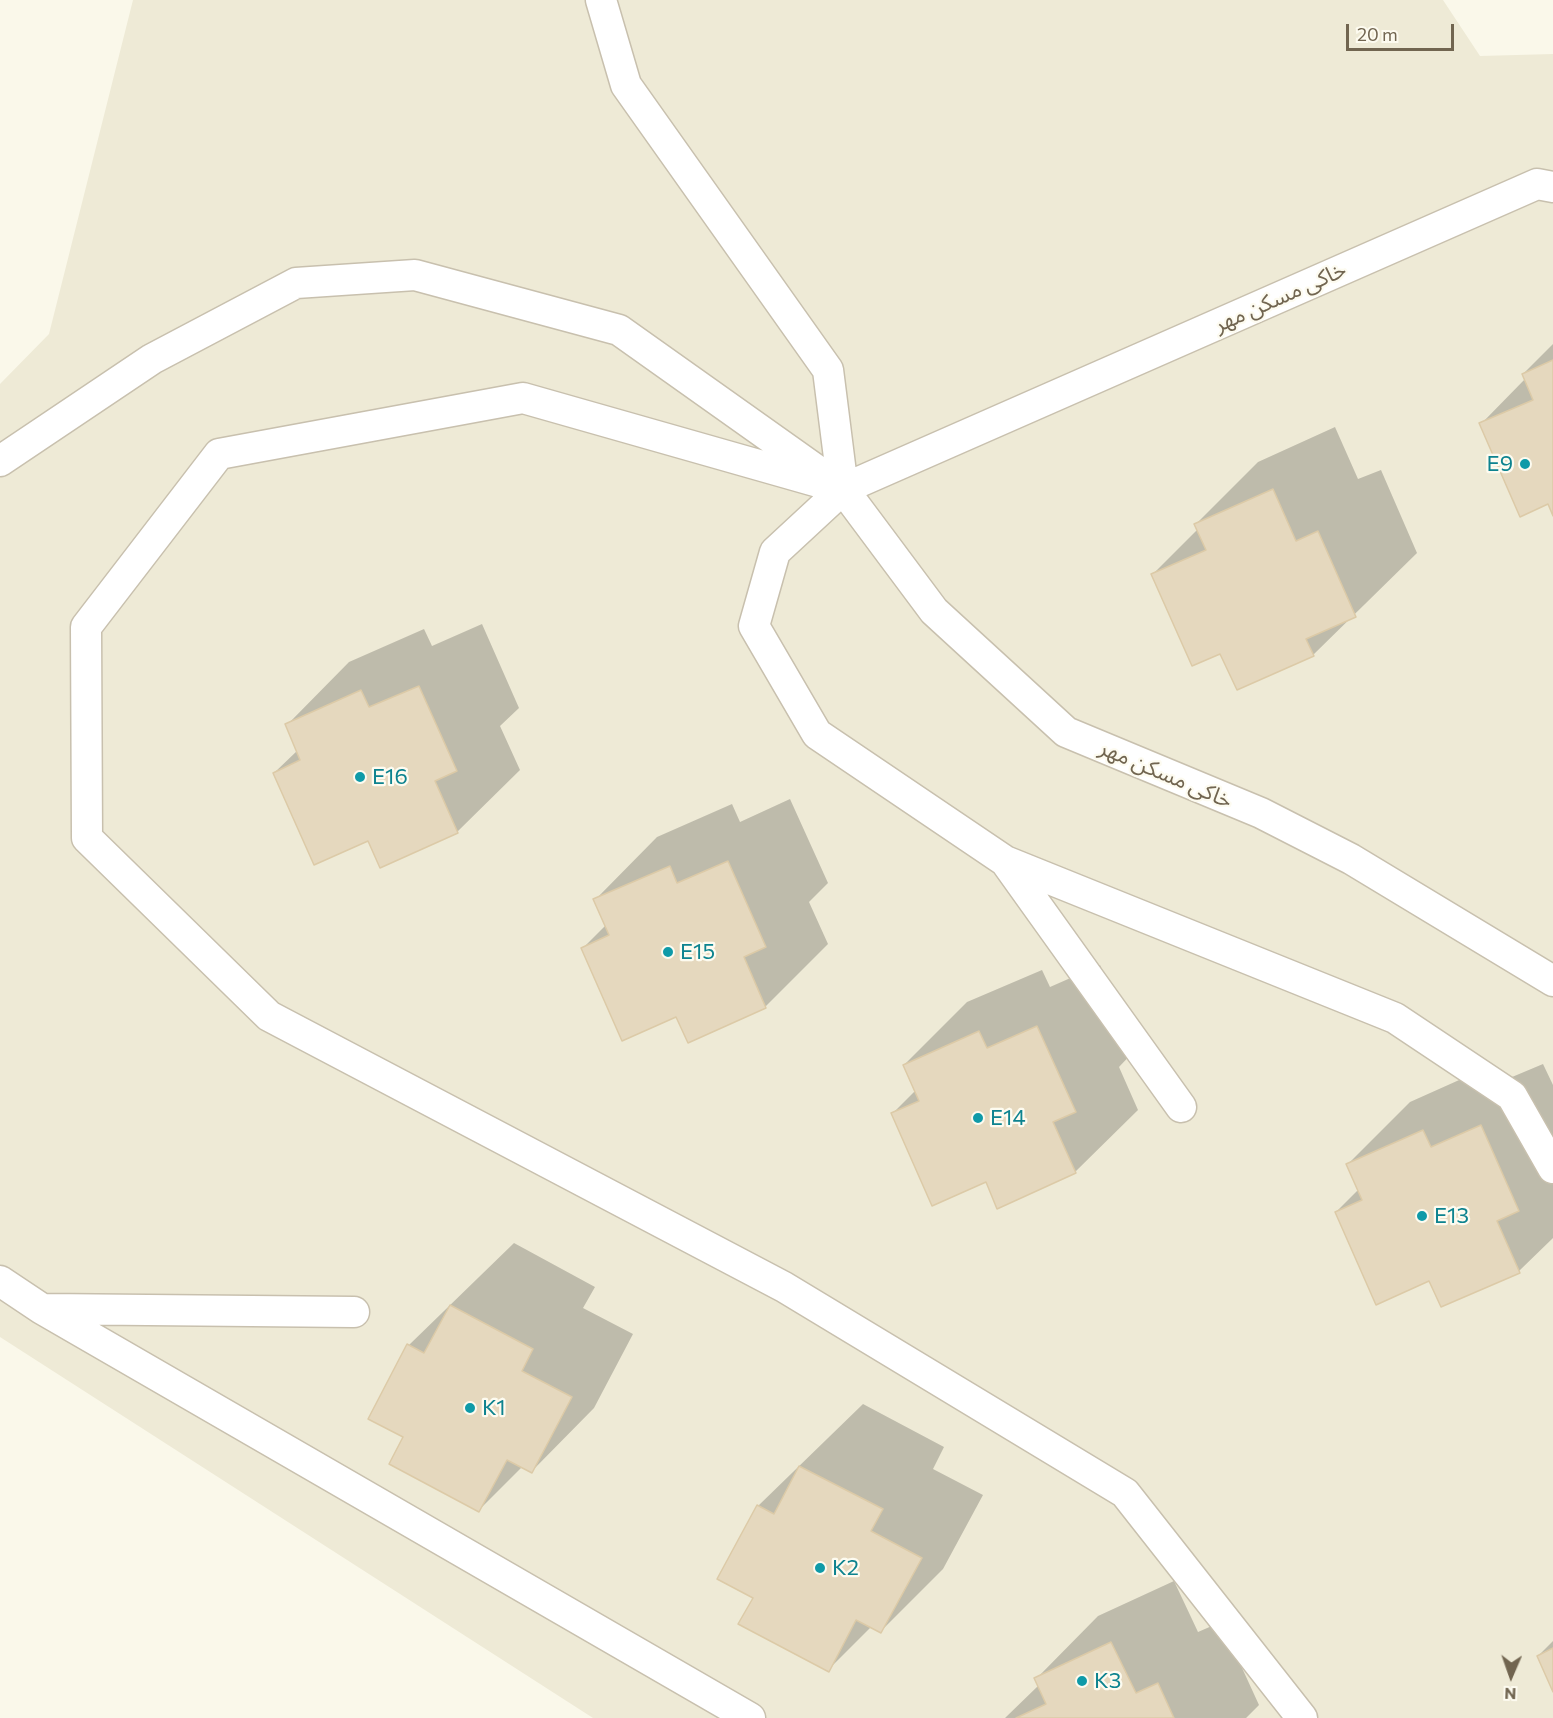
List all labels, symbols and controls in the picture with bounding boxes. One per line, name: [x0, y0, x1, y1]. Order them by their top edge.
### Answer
scale bar: [1349, 12, 1457, 50]
text: 20 m: [1357, 23, 1398, 45]
street label: خاکی مسکن مهر: [1210, 256, 1350, 338]
place label: E9: [1487, 451, 1513, 477]
marker: E9: [1518, 457, 1532, 471]
street label: خاکی مسکن مهر: [1096, 734, 1236, 814]
place label: E16: [372, 764, 408, 790]
marker: E16: [353, 770, 367, 784]
place label: E15: [680, 939, 715, 965]
marker: E15: [661, 945, 675, 959]
place label: E14: [990, 1105, 1026, 1131]
marker: E14: [971, 1111, 985, 1125]
place label: E13: [1434, 1203, 1469, 1229]
marker: E13: [1415, 1209, 1429, 1223]
place label: K1: [482, 1395, 506, 1421]
marker: K1: [463, 1401, 477, 1415]
place label: K2: [832, 1555, 859, 1581]
marker: K2: [813, 1561, 827, 1575]
north arrow: [1481, 1646, 1541, 1706]
place label: K3: [1094, 1668, 1121, 1694]
marker: K3: [1075, 1674, 1089, 1688]
text: N: [1504, 1685, 1517, 1704]

